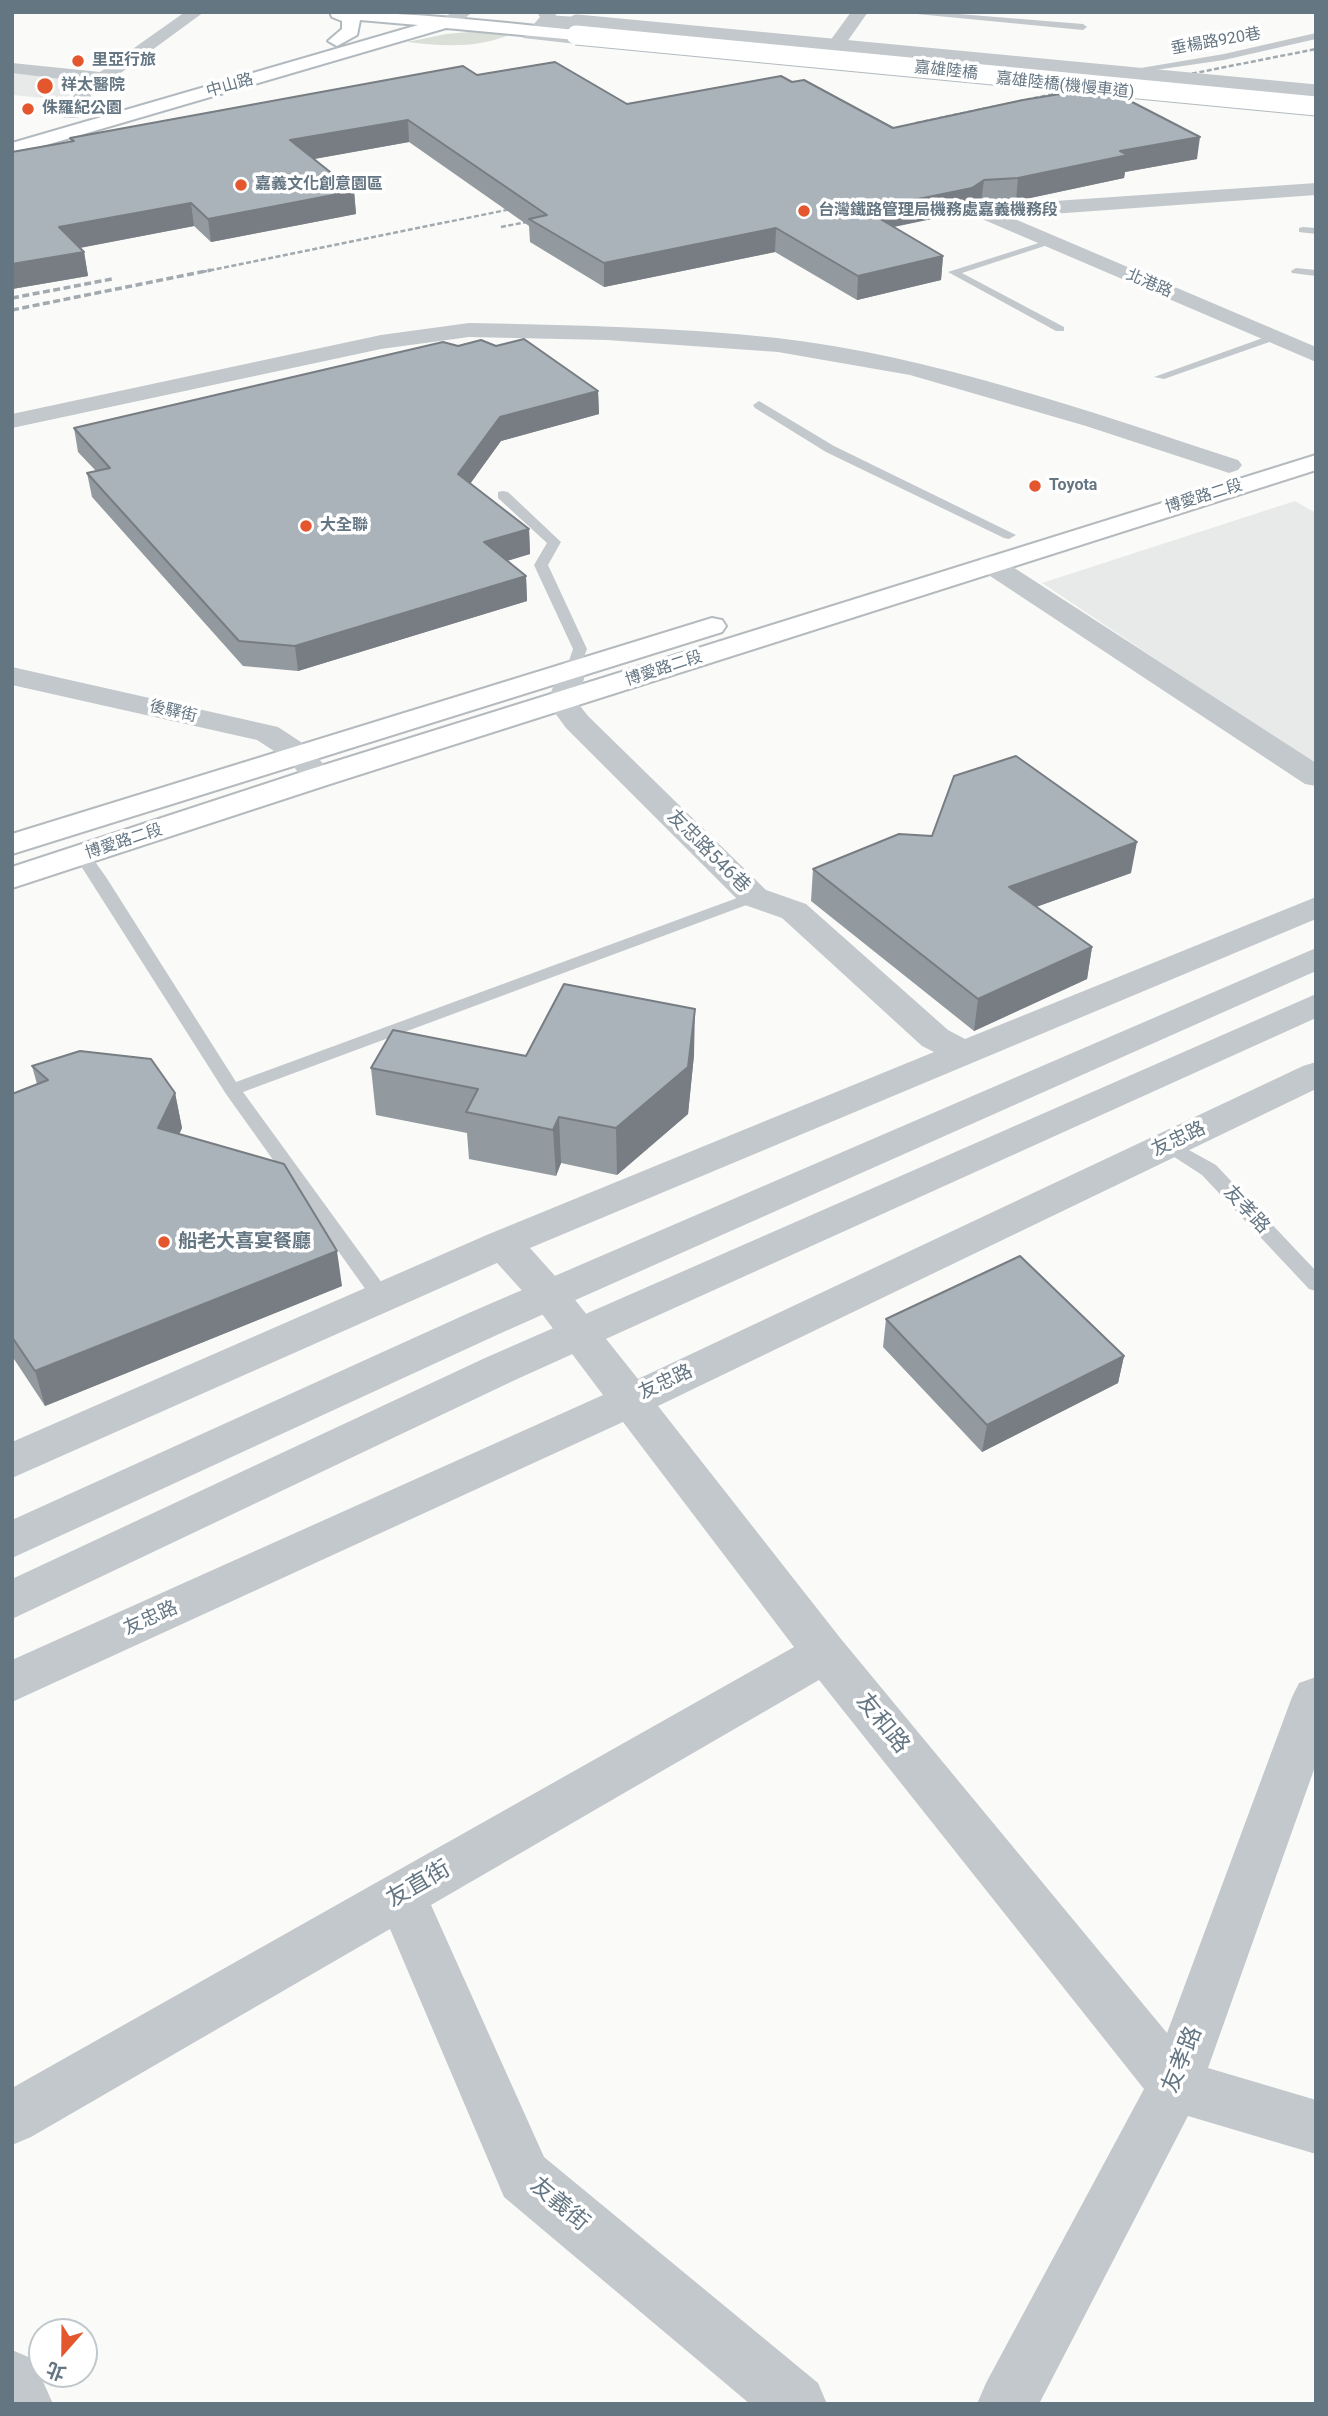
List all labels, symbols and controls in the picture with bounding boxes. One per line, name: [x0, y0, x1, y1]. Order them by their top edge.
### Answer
street label: 垂楊路920巷: [1170, 25, 1262, 59]
place label: 里亞行旅: [92, 51, 156, 71]
marker: 里亞行旅: [70, 53, 86, 69]
street label: 嘉雄陸橋: [913, 58, 979, 84]
street label: 嘉雄陸橋(機慢車道): [995, 69, 1135, 103]
street label: 中山路: [204, 70, 256, 102]
marker: 祥太醫院: [35, 76, 55, 96]
place label: 祥太醫院: [61, 76, 125, 96]
place label: 侏羅紀公園: [42, 99, 122, 119]
marker: 侏羅紀公園: [20, 101, 36, 117]
place label: 嘉義文化創意園區: [255, 175, 383, 195]
marker: 嘉義文化創意園區: [233, 177, 249, 193]
place label: 台灣鐵路管理局機務處嘉義機務段: [818, 201, 1058, 221]
marker: 台灣鐵路管理局機務處嘉義機務段: [796, 203, 812, 219]
street label: 北港路: [1123, 266, 1175, 302]
place label: Toyota: [1049, 476, 1097, 496]
street label: 博愛路二段: [1163, 476, 1245, 518]
marker: Toyota: [1027, 478, 1043, 494]
place label: 大全聯: [320, 516, 368, 536]
marker: 大全聯: [298, 518, 314, 534]
street label: 博愛路二段: [623, 648, 705, 690]
street label: 後驛街: [147, 697, 199, 727]
street label: 友忠路546巷: [662, 806, 754, 898]
street label: 博愛路二段: [83, 821, 165, 863]
street label: 友忠路: [1148, 1118, 1210, 1162]
street label: 友孝路: [1218, 1181, 1274, 1239]
place label: 船老大喜宴餐廳: [178, 1231, 311, 1253]
marker: 船老大喜宴餐廳: [156, 1234, 172, 1250]
street label: 友忠路: [635, 1361, 697, 1405]
street label: 友忠路: [120, 1597, 182, 1641]
street label: 友和路: [850, 1689, 914, 1759]
street label: 友直街: [382, 1856, 456, 1914]
street label: 友孝路: [1157, 2023, 1209, 2097]
street label: 友義街: [524, 2172, 594, 2238]
north arrow: [28, 2318, 98, 2388]
text: 北: [43, 2357, 69, 2385]

